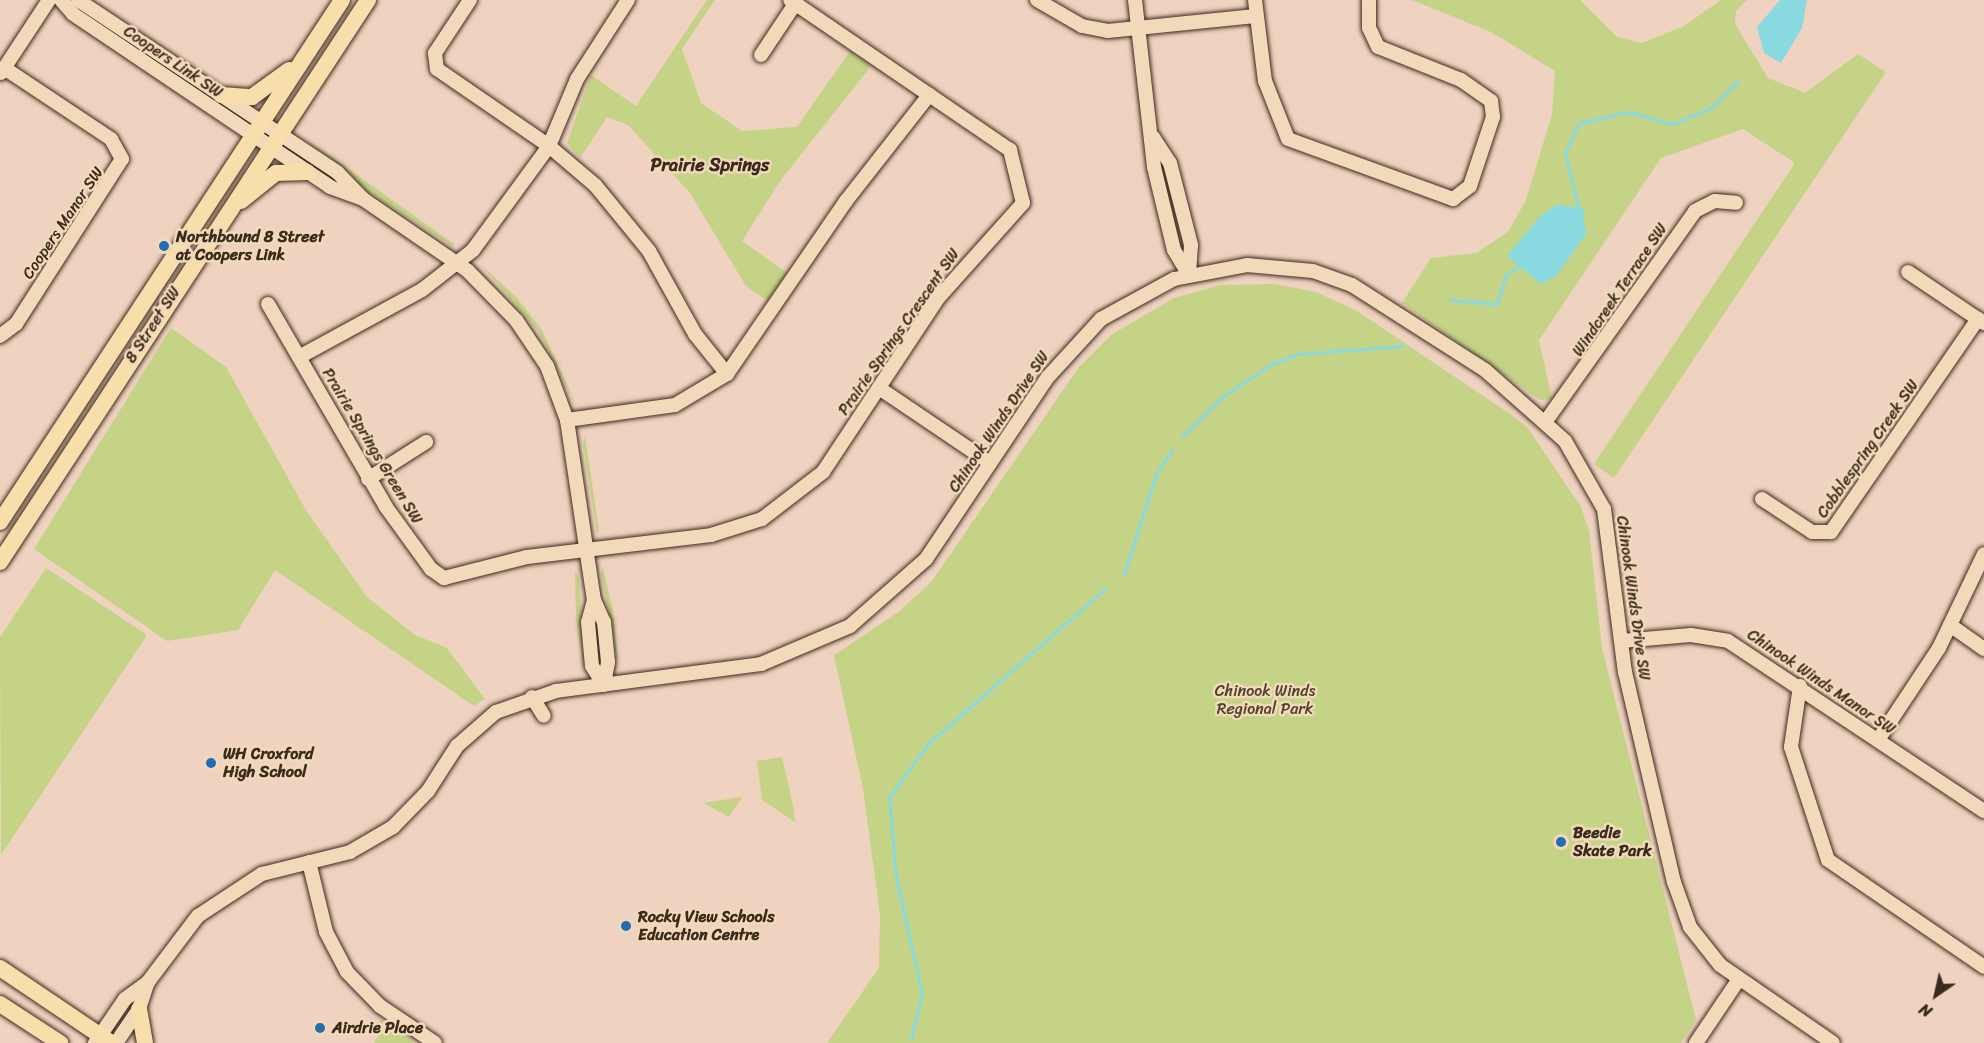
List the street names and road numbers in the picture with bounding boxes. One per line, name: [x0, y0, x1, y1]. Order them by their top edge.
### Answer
street label: Coopers Link SW: [120, 22, 226, 102]
street label: Coopers Manor SW: [18, 163, 108, 283]
street label: Windcreek Terrace SW: [1568, 220, 1672, 360]
street label: Prairie Springs Crescent SW: [834, 244, 964, 420]
street label: 8 Street SW: [121, 283, 185, 367]
street label: Chinook Winds Drive SW: [944, 347, 1054, 497]
street label: Prairie Springs Green SW: [318, 365, 426, 527]
street label: Cobblespring Creek SW: [1813, 376, 1923, 522]
street label: Chinook Winds Drive SW: [1612, 514, 1654, 682]
street label: Chinook Winds Manor SW: [1743, 625, 1899, 739]

